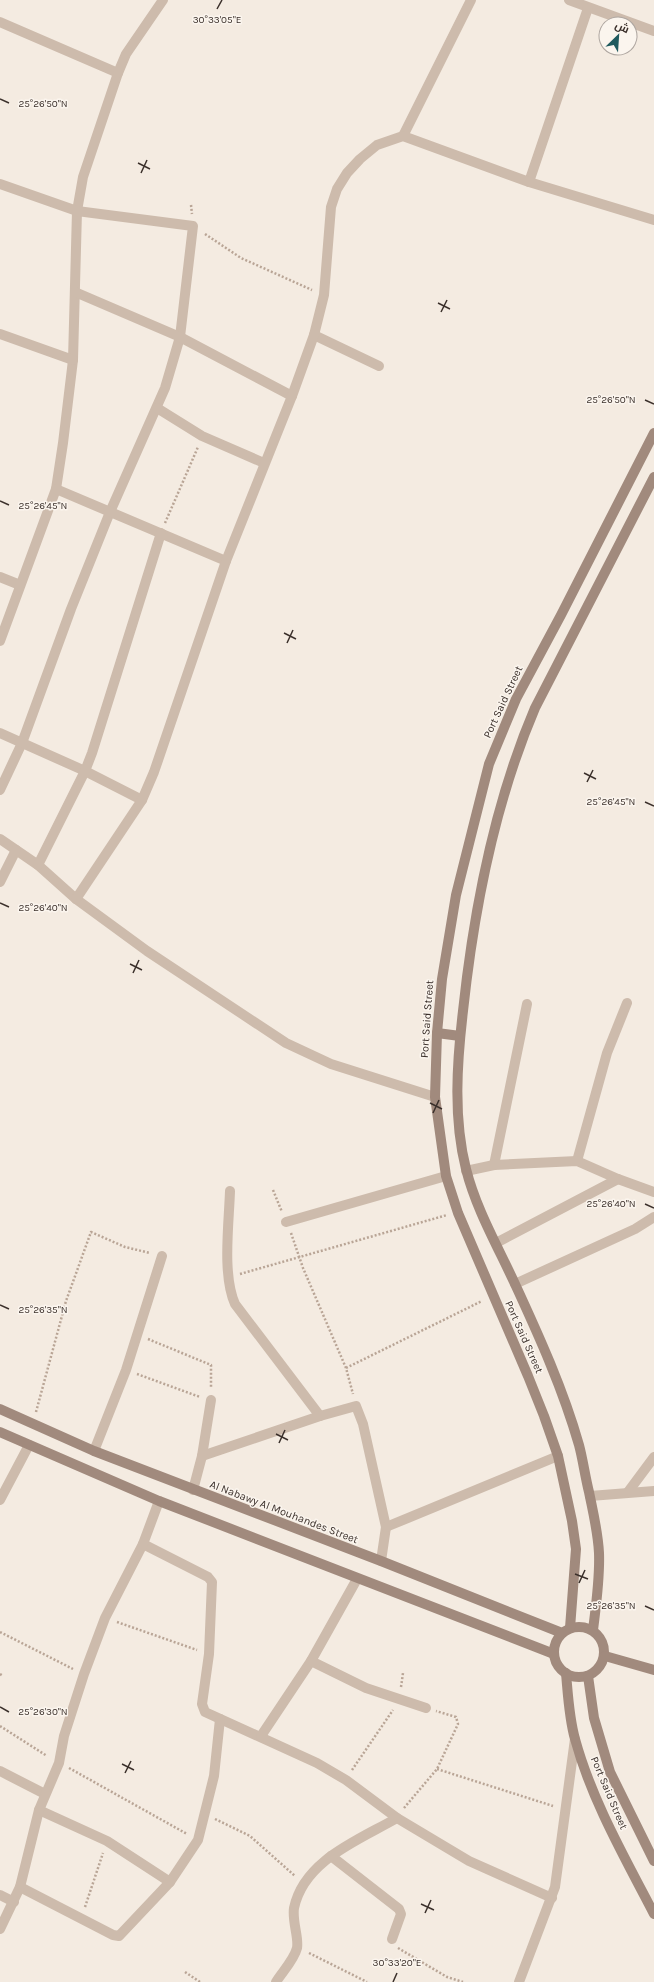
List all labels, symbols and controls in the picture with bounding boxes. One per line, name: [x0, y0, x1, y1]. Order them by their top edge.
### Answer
text: 30°33'05"E: [193, 14, 241, 26]
north arrow: [598, 16, 638, 56]
text: ش: [613, 19, 631, 36]
text: 25°26'50"N: [18, 98, 68, 110]
text: 25°26'50"N: [586, 394, 636, 406]
text: 25°26'45"N: [19, 500, 67, 512]
street label: Port Said Street: [481, 664, 525, 740]
text: 25°26'45"N: [587, 796, 635, 808]
text: 25°26'40"N: [18, 902, 68, 914]
street label: Port Said Street: [418, 980, 436, 1058]
text: 25°26'40"N: [586, 1198, 636, 1210]
street label: Port Said Street: [502, 1299, 546, 1375]
text: 25°26'35"N: [18, 1304, 68, 1316]
street label: Al Nabawy Al Mouhandes Street: [208, 1478, 360, 1546]
text: 25°26'35"N: [586, 1600, 636, 1612]
text: 25°26'30"N: [18, 1706, 68, 1718]
street label: Port Said Street: [588, 1754, 630, 1832]
text: 30°33'20"E: [373, 1957, 421, 1969]

